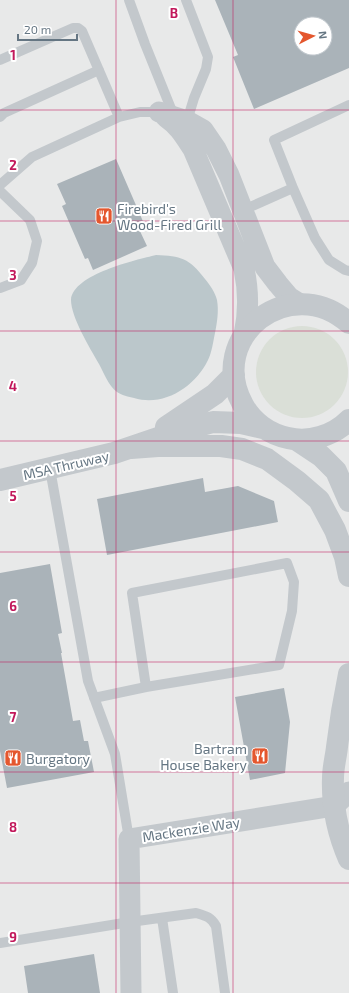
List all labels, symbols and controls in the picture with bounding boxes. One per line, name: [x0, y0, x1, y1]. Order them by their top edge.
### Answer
text: B: [170, 5, 178, 21]
scale bar: [18, 16, 77, 42]
north arrow: [293, 16, 333, 56]
text: 20 m: [24, 22, 51, 36]
text: N: [317, 30, 330, 40]
text: 1: [10, 47, 16, 63]
text: 2: [9, 157, 17, 173]
place label: Firebird's Wood-Fired Grill: [117, 200, 222, 233]
restaurant icon: Firebird's Wood-Fired Grill: [94, 206, 114, 226]
text: 3: [9, 267, 17, 283]
text: 4: [9, 378, 17, 394]
street label: MSA Thruway: [21, 447, 111, 483]
text: 5: [9, 488, 17, 504]
text: 6: [9, 598, 17, 614]
text: 7: [10, 709, 17, 725]
place label: Bartram House Bakery: [160, 740, 248, 773]
restaurant icon: Bartram House Bakery: [250, 746, 270, 766]
restaurant icon: Burgatory: [3, 748, 23, 768]
place label: Burgatory: [26, 750, 91, 767]
street label: Mackenzie Way: [141, 813, 242, 845]
text: 8: [9, 819, 17, 835]
text: 9: [9, 929, 17, 945]

